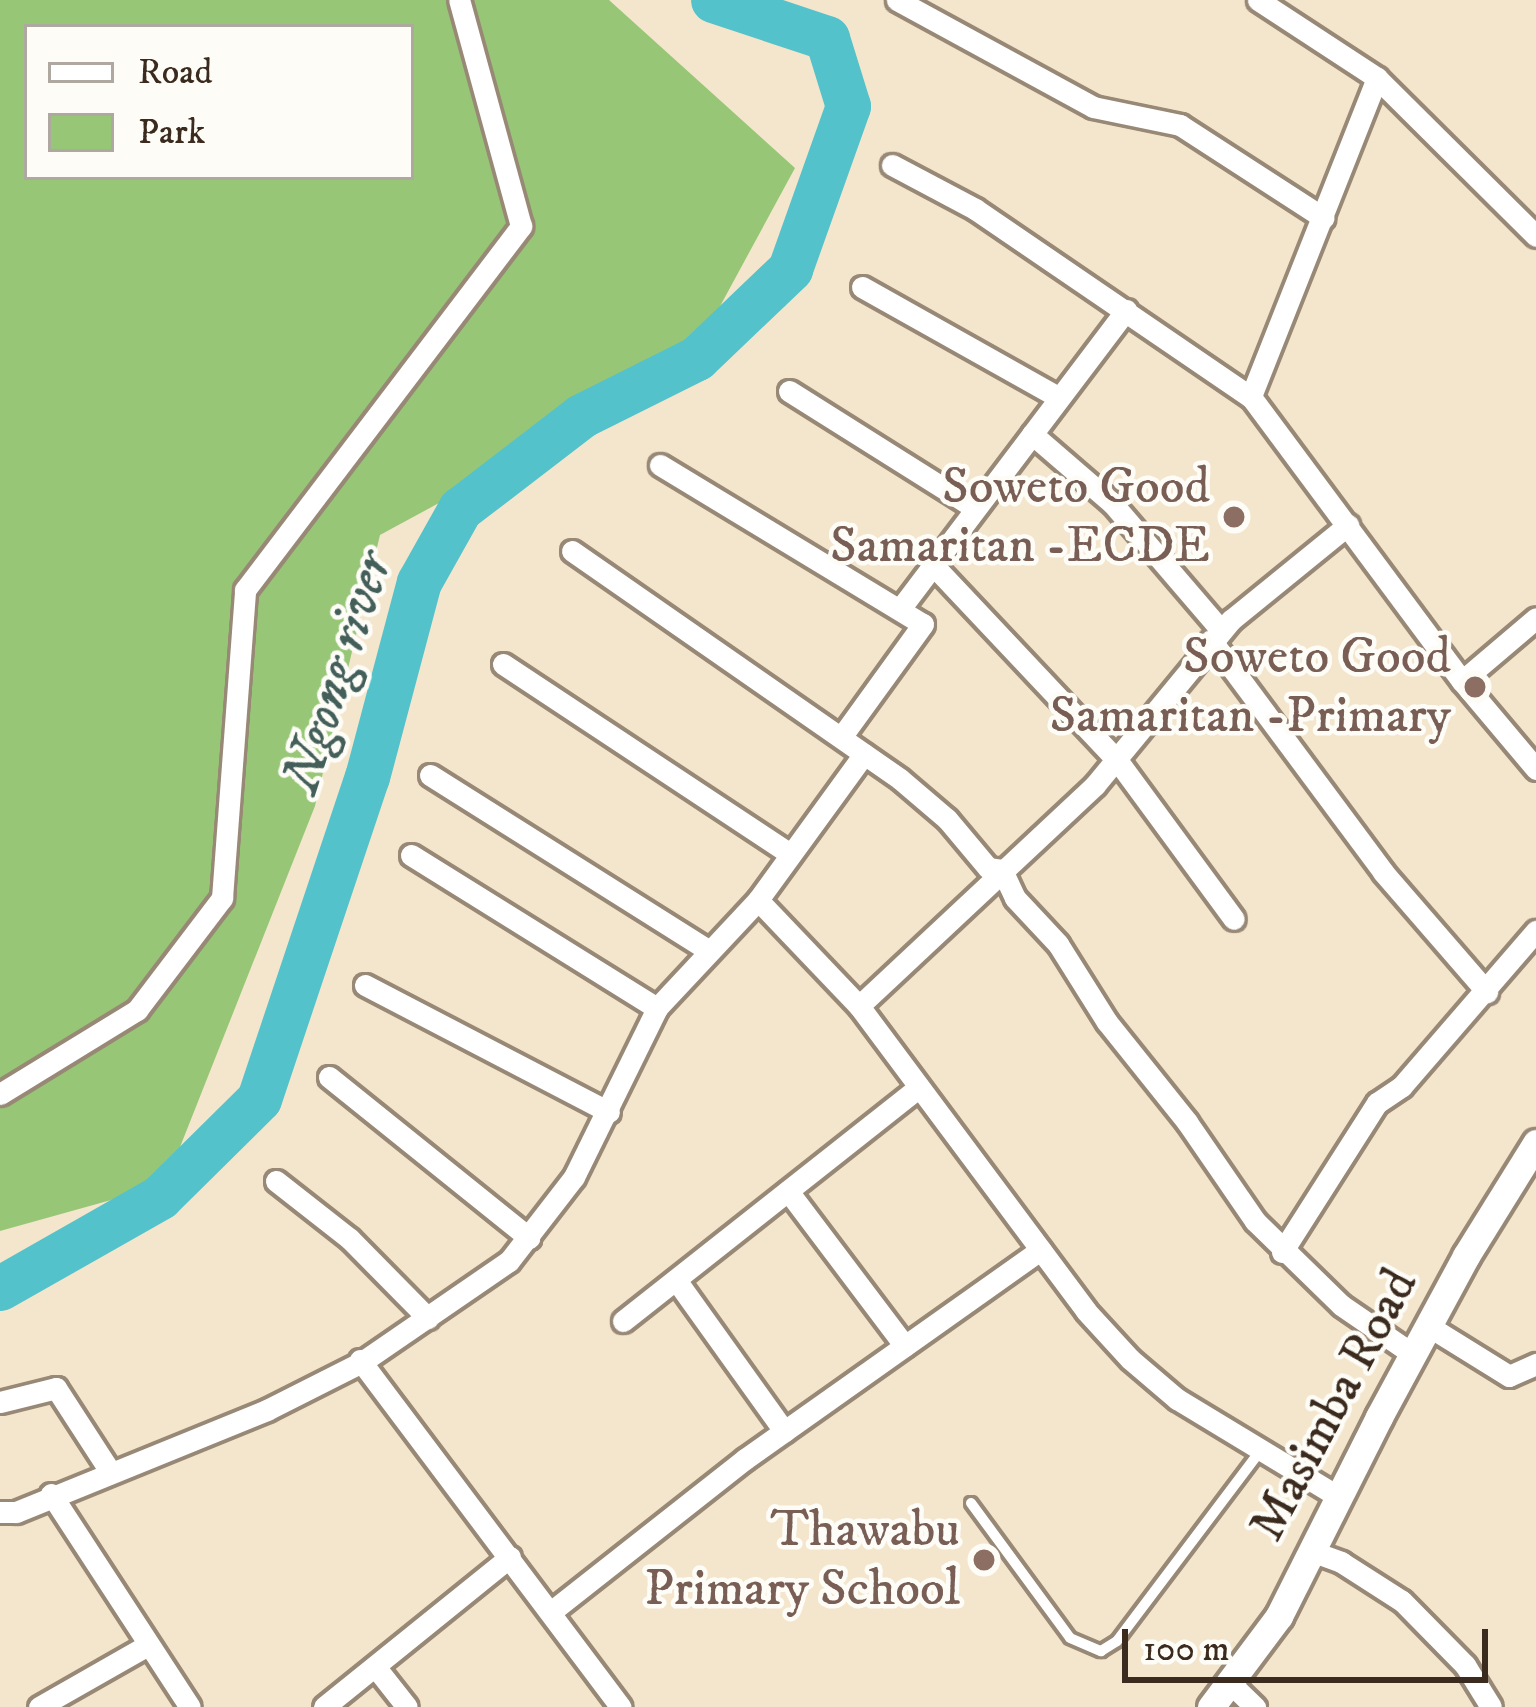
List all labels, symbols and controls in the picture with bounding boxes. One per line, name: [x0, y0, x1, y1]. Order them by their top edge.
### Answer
legend: [24, 24, 414, 180]
text: Road: [138, 50, 213, 95]
text: Park: [138, 110, 205, 155]
place label: Soweto Good Samaritan -ECDE: [830, 457, 1210, 577]
marker: Soweto Good Samaritan -ECDE: [1221, 504, 1247, 530]
water label: Ngong river: [270, 545, 408, 801]
place label: Soweto Good Samaritan -Primary: [1049, 627, 1451, 747]
marker: Soweto Good Samaritan -Primary: [1462, 674, 1488, 700]
street label: Masimba Road: [1237, 1259, 1431, 1551]
place label: Thawabu Primary School: [644, 1500, 960, 1620]
marker: Thawabu Primary School: [971, 1547, 997, 1573]
scale bar: [1128, 1605, 1494, 1679]
text: 100 m: [1143, 1627, 1230, 1672]

